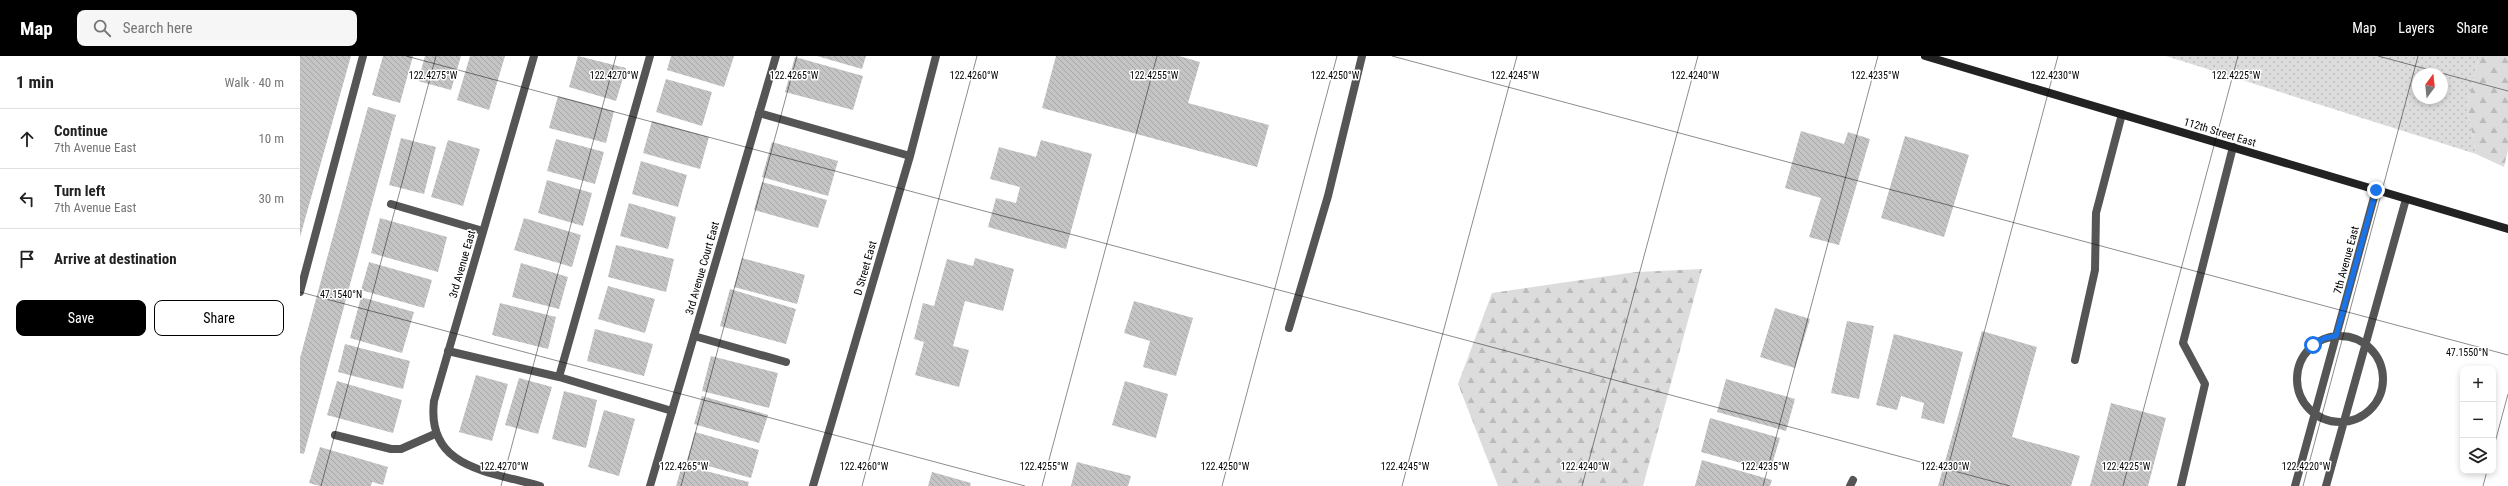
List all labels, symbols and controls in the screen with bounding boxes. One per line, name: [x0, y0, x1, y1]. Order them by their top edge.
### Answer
search box: [77, 10, 357, 46]
text: Map: [20, 17, 53, 40]
icon: search: [91, 17, 113, 39]
text: Search here: [123, 19, 193, 37]
text: Map: [2352, 20, 2376, 36]
text: Layers: [2398, 20, 2435, 36]
text: Share: [2457, 20, 2488, 36]
north arrow: [2412, 68, 2448, 104]
text: 122.4275°W: [409, 70, 458, 81]
text: 122.4270°W: [590, 70, 639, 81]
text: 122.4265°W: [770, 70, 819, 81]
text: 122.4260°W: [950, 70, 999, 81]
text: 122.4255°W: [1130, 70, 1179, 81]
text: 122.4250°W: [1311, 70, 1360, 81]
text: 122.4245°W: [1491, 70, 1540, 81]
text: 122.4240°W: [1671, 70, 1720, 81]
text: 122.4235°W: [1851, 70, 1900, 81]
text: 122.4230°W: [2031, 70, 2080, 81]
text: 122.4225°W: [2212, 70, 2261, 81]
text: 1 min: [16, 72, 54, 92]
text: Walk · 40 m: [224, 75, 284, 90]
street label: 112th Street East: [2182, 115, 2257, 150]
text: Continue: [54, 122, 108, 140]
icon: ahead: [16, 128, 38, 150]
text: 10 m: [258, 131, 284, 146]
text: 7th Avenue East: [54, 140, 136, 155]
route end: [2367, 181, 2385, 199]
text: Turn left: [54, 182, 105, 200]
icon: left: [16, 188, 38, 210]
text: 30 m: [258, 191, 284, 206]
text: 7th Avenue East: [54, 200, 136, 215]
street label: 3rd Avenue Court East: [683, 220, 722, 316]
street label: 7th Avenue East: [2331, 225, 2362, 295]
street label: 3rd Avenue East: [447, 229, 478, 300]
street label: D Street East: [851, 239, 879, 297]
icon: arrive: [16, 248, 38, 270]
text: Arrive at destination: [54, 250, 177, 268]
text: 47.1540°N: [320, 289, 362, 300]
button: Save: [16, 300, 146, 336]
button: Share: [154, 300, 284, 336]
route start: [2304, 336, 2322, 354]
text: 47.1550°N: [2446, 347, 2488, 358]
map controls: [2460, 366, 2496, 474]
button: +: [2460, 366, 2496, 402]
button: −: [2460, 402, 2496, 438]
button: layers: [2460, 438, 2496, 474]
text: 122.4270°W: [480, 461, 529, 472]
text: 122.4265°W: [660, 461, 709, 472]
text: 122.4260°W: [840, 461, 889, 472]
text: 122.4255°W: [1020, 461, 1069, 472]
text: 122.4250°W: [1201, 461, 1250, 472]
text: 122.4245°W: [1381, 461, 1430, 472]
text: 122.4240°W: [1561, 461, 1610, 472]
text: 122.4235°W: [1741, 461, 1790, 472]
text: 122.4230°W: [1921, 461, 1970, 472]
text: 122.4225°W: [2102, 461, 2151, 472]
text: 122.4220°W: [2282, 461, 2331, 472]

